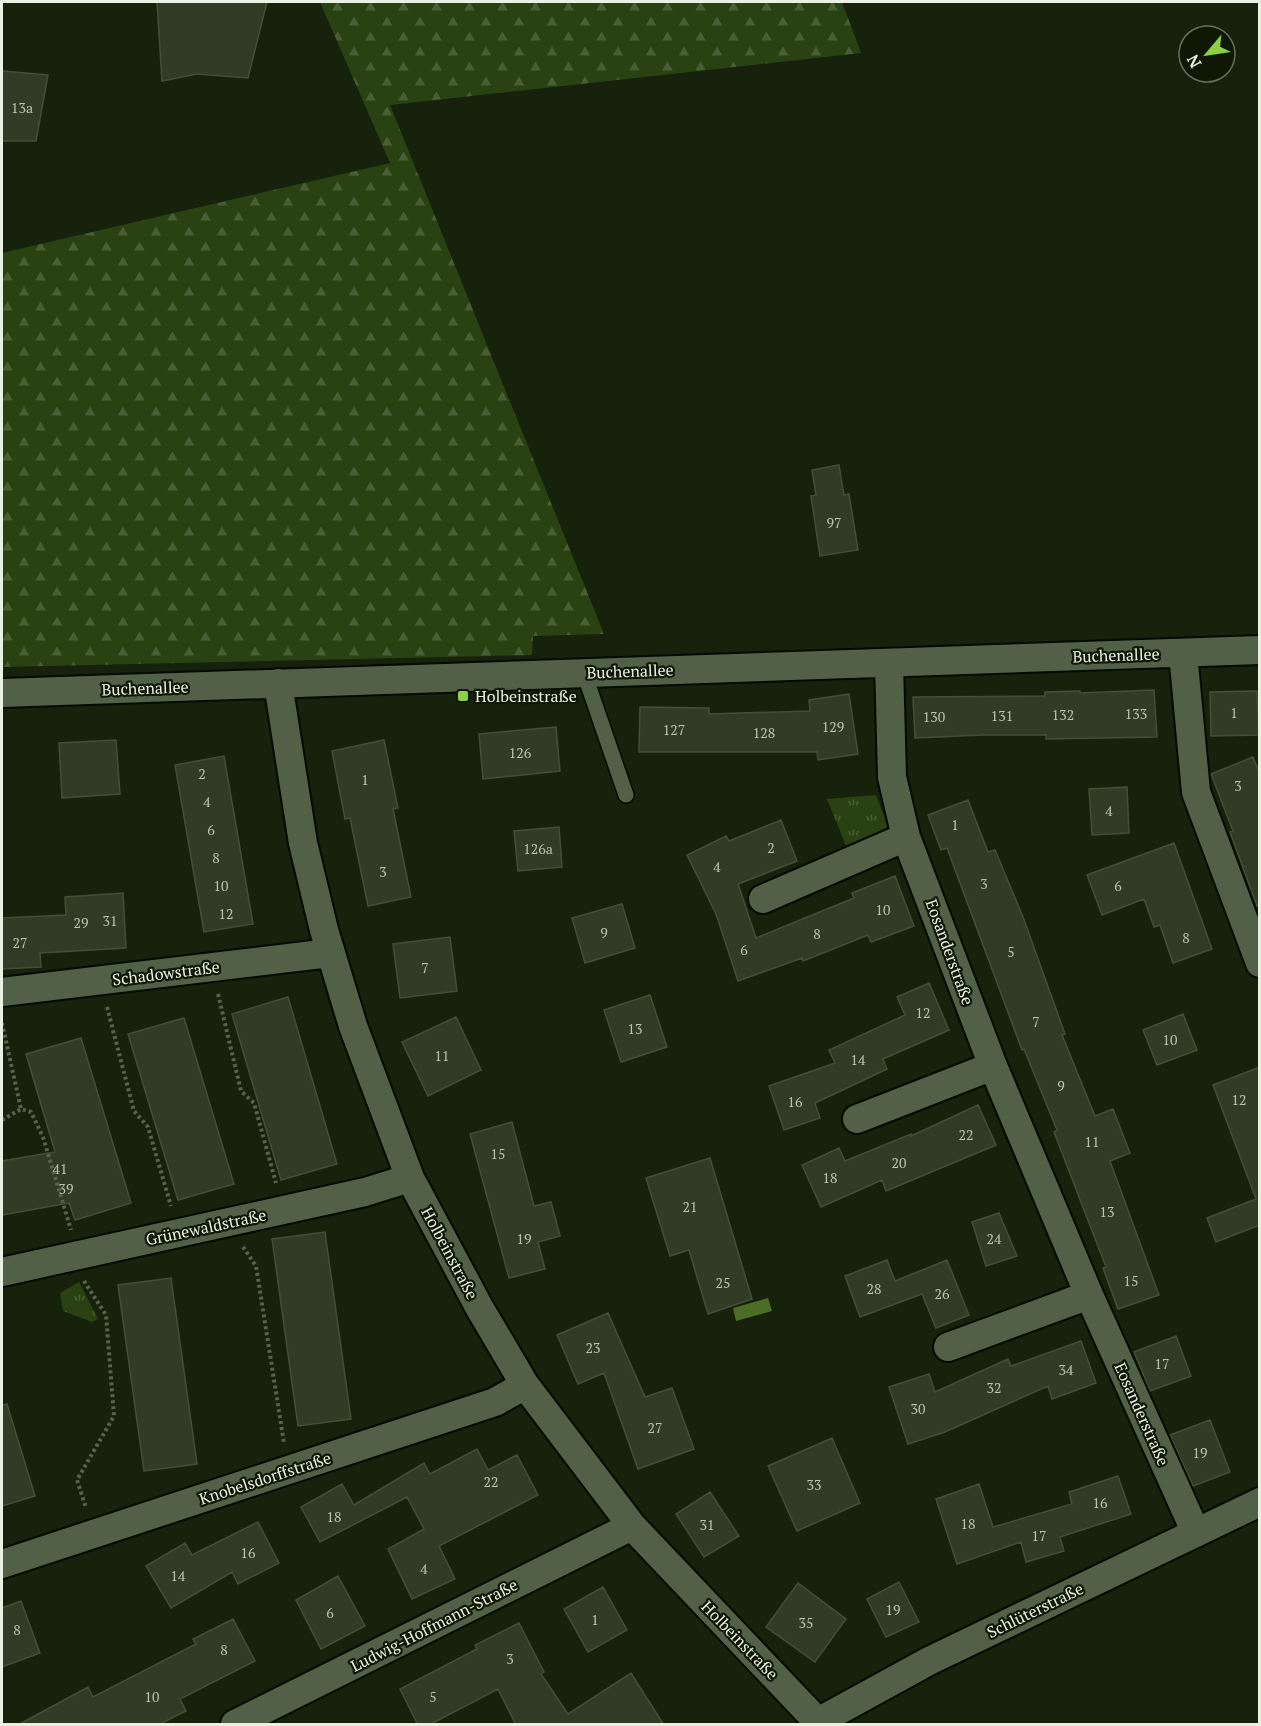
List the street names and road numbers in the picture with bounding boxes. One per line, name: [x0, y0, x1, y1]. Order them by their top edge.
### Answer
street label: Buchenallee: [1072, 642, 1160, 668]
street label: Buchenallee: [586, 658, 674, 684]
street label: Buchenallee: [101, 675, 189, 701]
street label: Eosanderstraße: [921, 896, 979, 1008]
street label: Schadowstraße: [111, 955, 221, 991]
street label: Grünewaldstraße: [144, 1203, 268, 1251]
street label: Holbeinstraße: [416, 1203, 484, 1303]
street label: Eosanderstraße: [1109, 1359, 1175, 1469]
street label: Knobelsdorffstraße: [196, 1446, 334, 1510]
street label: Ludwig-Hoffmann-Straße: [347, 1573, 521, 1677]
street label: Schlüterstraße: [983, 1577, 1087, 1643]
street label: Holbeinstraße: [697, 1596, 783, 1684]

